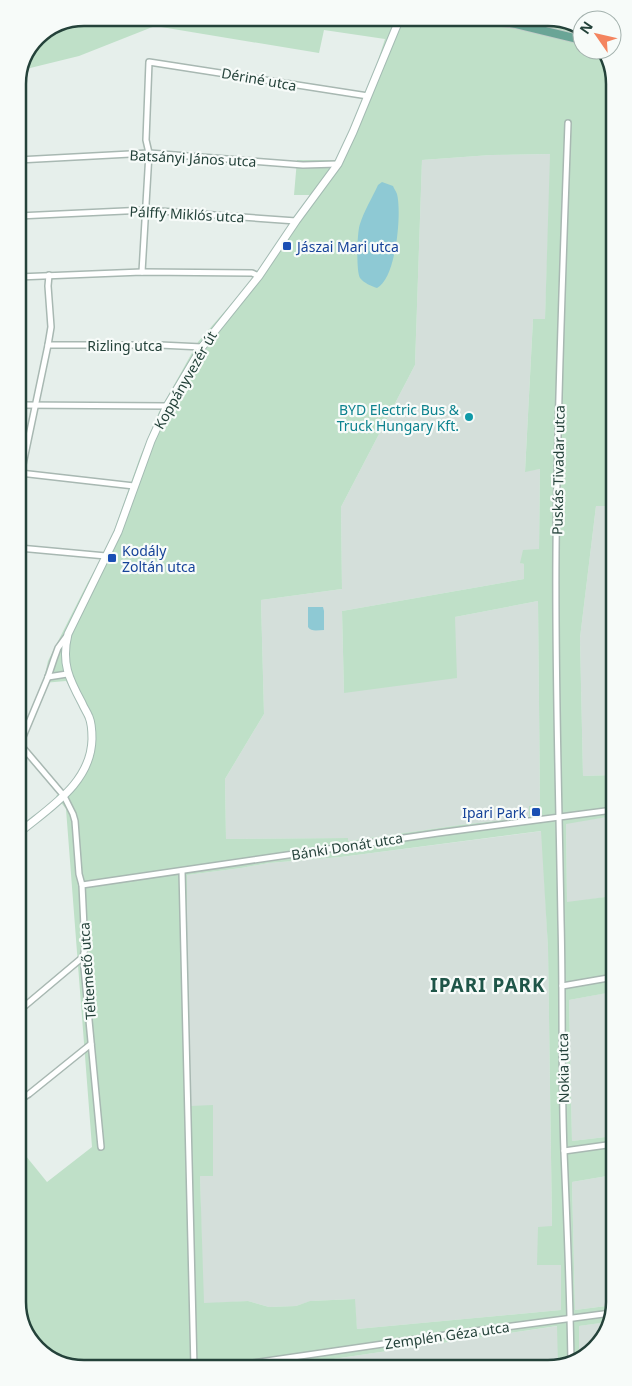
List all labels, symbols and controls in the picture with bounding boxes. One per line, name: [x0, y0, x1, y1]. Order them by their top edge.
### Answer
north arrow: [572, 10, 622, 60]
text: N: [575, 17, 597, 37]
street label: Dériné utca: [220, 63, 298, 95]
street label: Batsányi János utca: [129, 145, 257, 171]
street label: Pálffy Miklós utca: [129, 202, 245, 226]
place label: Jászai Mari utca: [295, 237, 399, 256]
marker: Jászai Mari utca: [281, 240, 293, 252]
street label: Koppányvezér út: [149, 327, 221, 433]
street label: Rizling utca: [87, 336, 163, 355]
place label: BYD Electric Bus & Truck Hungary Kft.: [337, 400, 460, 435]
street label: Puskás Tivadar utca: [547, 405, 569, 535]
marker: BYD Electric Bus & Truck Hungary Kft.: [463, 411, 475, 423]
place label: Kodály Zoltán utca: [122, 541, 196, 576]
marker: Kodály Zoltán utca: [106, 552, 118, 564]
place label: Ipari Park: [462, 803, 527, 822]
marker: Ipari Park: [530, 806, 542, 818]
street label: Bánki Donát utca: [290, 828, 404, 864]
street label: Téltemető utca: [74, 922, 100, 1020]
district label: IPARI PARK: [430, 972, 546, 998]
street label: Nokia utca: [553, 1033, 573, 1103]
street label: Zemplén Géza utca: [383, 1317, 511, 1353]

